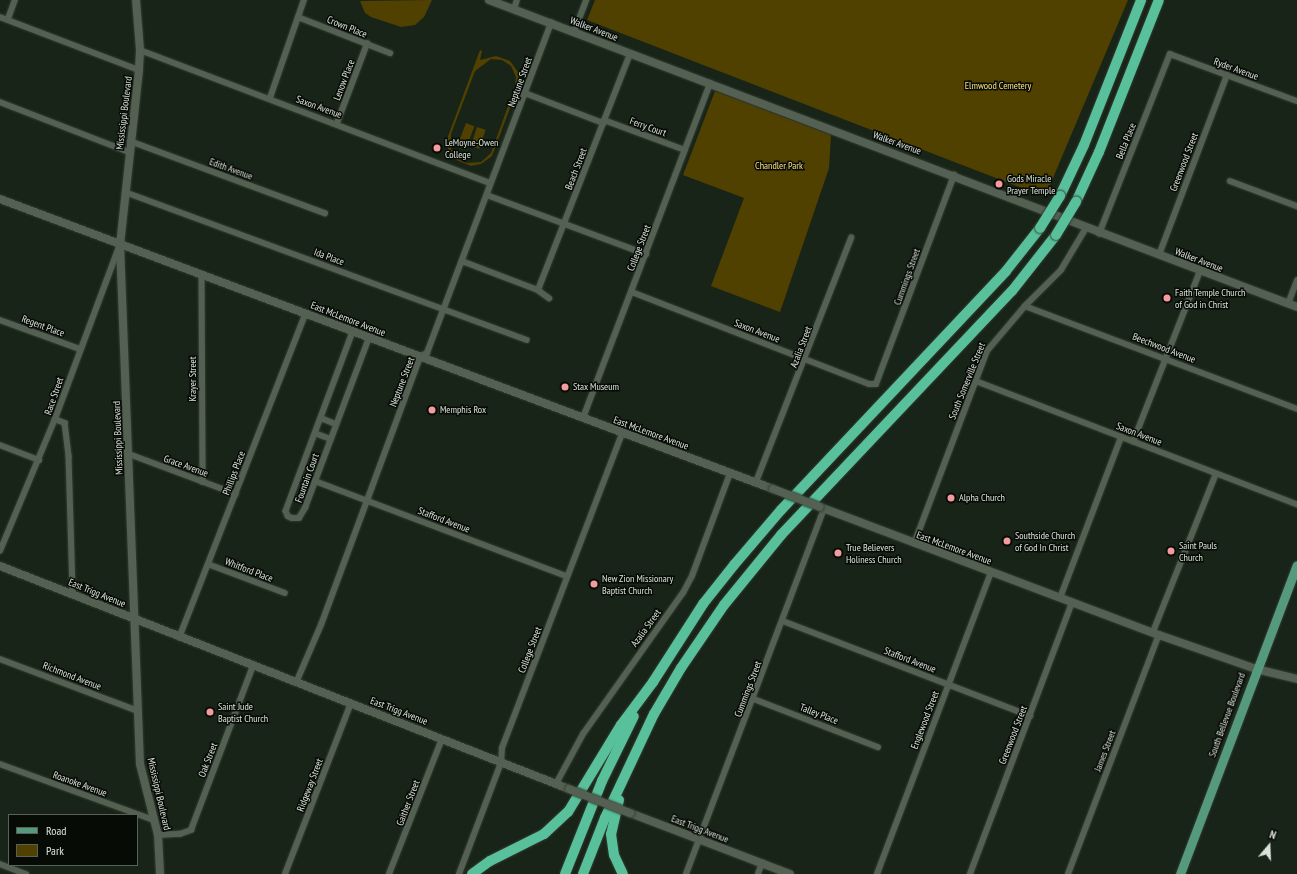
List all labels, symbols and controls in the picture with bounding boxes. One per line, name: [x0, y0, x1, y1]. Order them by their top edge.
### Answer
street label: Crown Place: [325, 14, 369, 40]
street label: Walker Avenue: [568, 14, 620, 44]
street label: Neptune Street: [505, 55, 535, 109]
street label: Ryder Avenue: [1212, 55, 1260, 83]
street label: Lenow Place: [331, 58, 357, 102]
street label: Mississippi Boulevard: [114, 76, 134, 150]
park label: Elmwood Cemetery: [965, 80, 1031, 92]
street label: Saxon Avenue: [294, 93, 344, 121]
street label: Ferry Court: [628, 115, 668, 139]
street label: Bella Place: [1113, 121, 1139, 161]
street label: Walker Avenue: [871, 129, 923, 157]
street label: Greenwood Street: [1167, 131, 1201, 193]
place label: LeMoyne-Owen College: [445, 136, 498, 160]
marker: LeMoyne-Owen College: [432, 143, 442, 153]
street label: Beach Street: [563, 146, 589, 192]
street label: Edith Avenue: [208, 156, 254, 182]
park label: Chandler Park: [755, 160, 803, 172]
place label: Gods Miracle Prayer Temple: [1007, 172, 1056, 196]
marker: Gods Miracle Prayer Temple: [994, 179, 1004, 189]
street label: College Street: [625, 223, 653, 273]
street label: Walker Avenue: [1173, 245, 1225, 275]
street label: Ida Place: [312, 246, 346, 268]
street label: Cummings Street: [891, 247, 923, 307]
place label: Faith Temple Church of God in Christ: [1175, 286, 1246, 310]
marker: Faith Temple Church of God in Christ: [1162, 293, 1172, 303]
street label: East McLemore Avenue: [309, 299, 387, 339]
street label: Regent Place: [20, 313, 66, 339]
street label: Saxon Avenue: [732, 317, 782, 345]
street label: Azalia Street: [788, 325, 814, 369]
street label: Beechwood Avenue: [1131, 330, 1197, 366]
street label: South Somerville Street: [946, 341, 988, 421]
street label: Neptune Street: [387, 355, 417, 409]
street label: Krayer Street: [187, 357, 199, 401]
street label: Race Street: [42, 376, 66, 416]
place label: Stax Museum: [573, 381, 619, 393]
marker: Stax Museum: [560, 382, 570, 392]
street label: Mississippi Boulevard: [111, 401, 125, 475]
place label: Memphis Rox: [440, 404, 486, 416]
marker: Memphis Rox: [427, 405, 437, 415]
street label: East McLemore Avenue: [612, 414, 690, 452]
street label: Saxon Avenue: [1114, 420, 1164, 448]
street label: Phillips Place: [220, 449, 248, 497]
street label: Grace Avenue: [162, 452, 210, 480]
street label: Fountain Court: [293, 452, 321, 504]
place label: Alpha Church: [959, 492, 1005, 504]
marker: Alpha Church: [946, 493, 956, 503]
street label: Stafford Avenue: [416, 505, 472, 535]
street label: East McLemore Avenue: [915, 529, 993, 567]
place label: Southside Church of God In Christ: [1015, 529, 1075, 552]
marker: Southside Church of God In Christ: [1002, 536, 1012, 546]
place label: Saint Pauls Church: [1179, 539, 1217, 562]
place label: True Believers Holiness Church: [846, 541, 902, 564]
marker: Saint Pauls Church: [1166, 546, 1176, 556]
marker: True Believers Holiness Church: [833, 548, 843, 558]
street label: Whitford Place: [223, 555, 275, 585]
place label: New Zion Missionary Baptist Church: [602, 572, 674, 596]
street label: East Trigg Avenue: [66, 576, 128, 610]
marker: New Zion Missionary Baptist Church: [589, 579, 599, 589]
street label: Azalia Street: [628, 607, 664, 649]
street label: College Street: [516, 625, 544, 675]
street label: Stafford Avenue: [882, 645, 938, 675]
street label: Richmond Avenue: [41, 659, 103, 693]
street label: Cummings Street: [732, 659, 764, 719]
street label: South Bellevue Boulevard: [1206, 671, 1248, 759]
street label: Englewood Street: [908, 689, 942, 751]
street label: East Trigg Avenue: [368, 694, 430, 728]
place label: Saint Jude Baptist Church: [218, 700, 268, 724]
street label: Talley Place: [798, 701, 840, 727]
street label: Greenwood Street: [996, 704, 1030, 766]
marker: Saint Jude Baptist Church: [205, 707, 215, 717]
street label: James Street: [1092, 729, 1118, 773]
street label: Oak Street: [196, 741, 220, 779]
street label: Mississippi Boulevard: [145, 757, 173, 831]
street label: Ridgeway Street: [294, 757, 326, 813]
street label: Roanoke Avenue: [51, 769, 109, 799]
street label: Gaither Street: [394, 778, 422, 828]
street label: East Trigg Avenue: [669, 812, 731, 846]
legend: [8, 814, 138, 866]
text: Road: [46, 823, 66, 838]
north arrow: [1249, 826, 1289, 866]
text: N: [1268, 827, 1278, 842]
text: Park: [46, 843, 64, 858]

